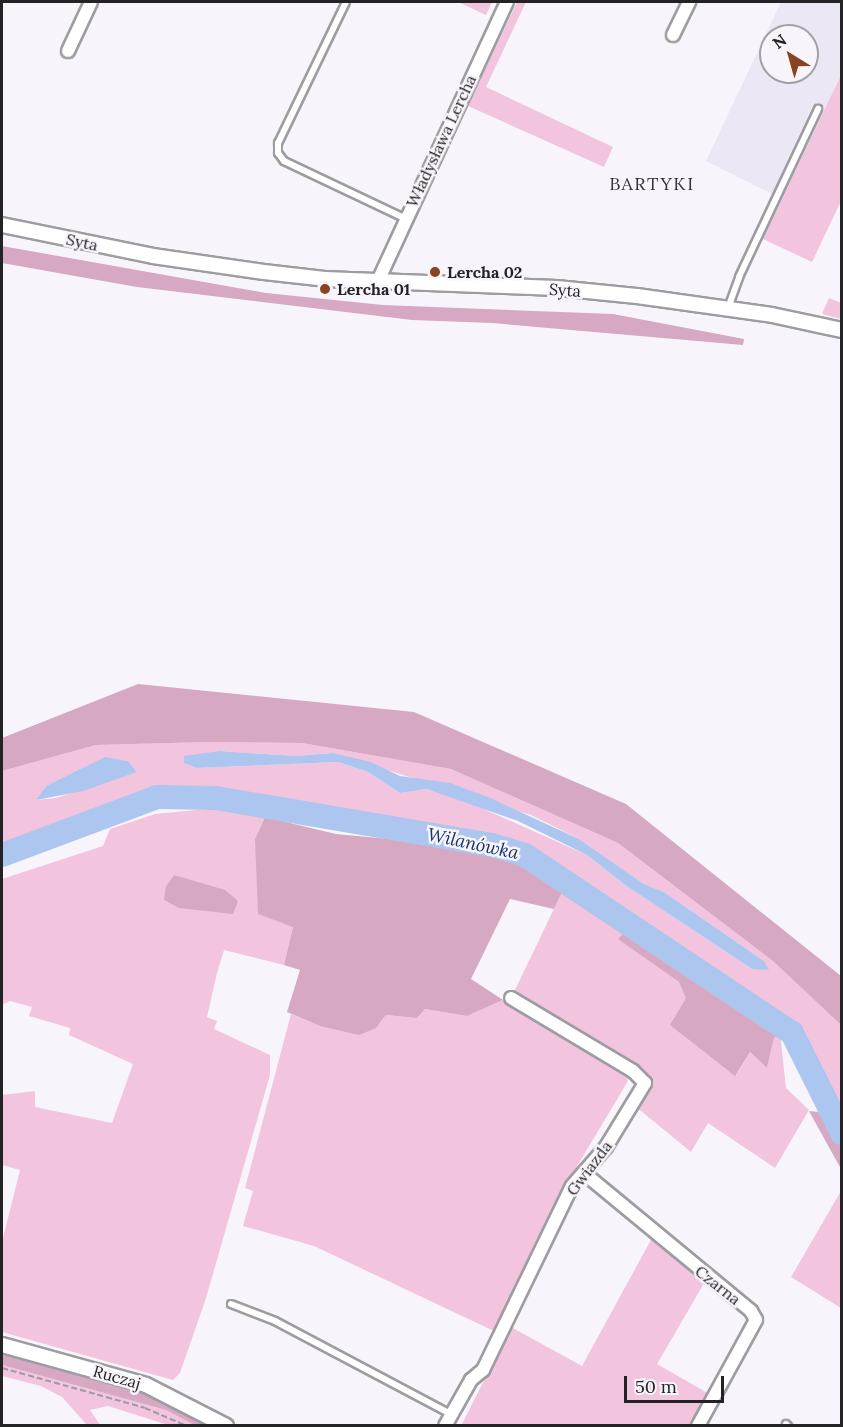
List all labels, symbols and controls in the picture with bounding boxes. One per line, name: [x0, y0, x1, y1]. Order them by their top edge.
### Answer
north arrow: [759, 24, 819, 84]
text: N: [768, 30, 790, 53]
street label: Władysława Lercha: [402, 72, 480, 210]
district label: BARTYKI: [609, 173, 695, 195]
street label: Syta: [64, 229, 100, 255]
place label: Lercha 02: [447, 262, 522, 282]
marker: Lercha 02: [428, 265, 442, 279]
place label: Lercha 01: [337, 279, 410, 299]
street label: Syta: [548, 279, 582, 301]
marker: Lercha 01: [318, 282, 332, 296]
water label: Wilanówka: [425, 824, 521, 864]
street label: Gwiazda: [562, 1137, 616, 1199]
street label: Czarna: [691, 1261, 745, 1309]
street label: Ruczaj: [91, 1361, 143, 1393]
scale bar: [627, 1364, 728, 1402]
text: 50 m: [635, 1375, 677, 1398]

